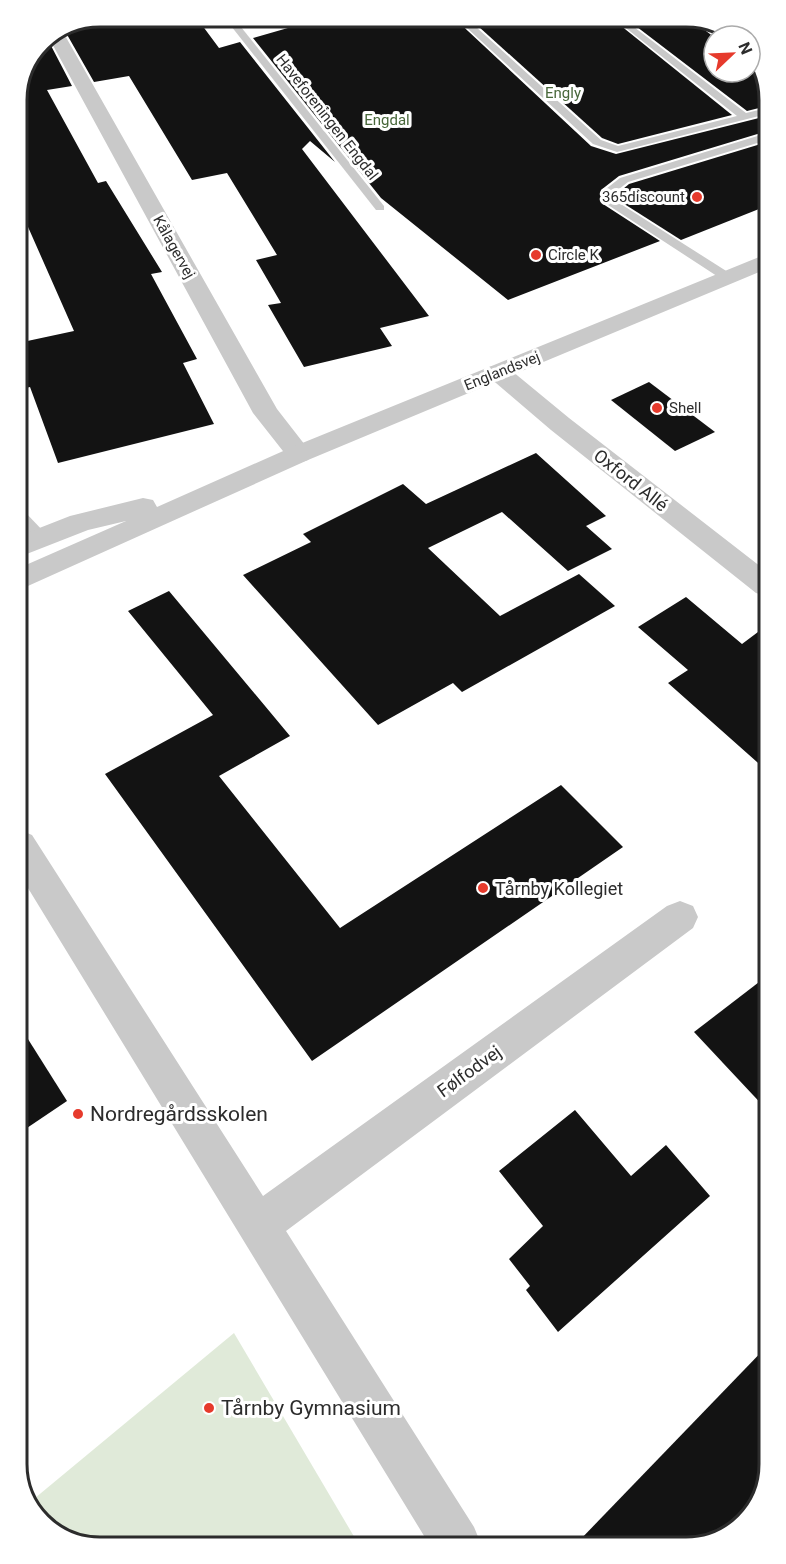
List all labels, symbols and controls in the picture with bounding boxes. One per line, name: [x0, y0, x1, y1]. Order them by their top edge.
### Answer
north arrow: [702, 24, 762, 84]
text: N: [734, 39, 756, 57]
street label: Haveforeningen Engdal: [272, 51, 382, 183]
park label: Engly: [545, 84, 581, 102]
park label: Engdal: [364, 111, 410, 129]
place label: 365discount: [602, 188, 685, 206]
marker: 365discount: [690, 190, 704, 204]
street label: Kålagervej: [149, 212, 199, 282]
place label: Circle K: [548, 246, 600, 264]
marker: Circle K: [529, 248, 543, 262]
street label: Englandsvej: [461, 348, 543, 394]
place label: Shell: [669, 399, 701, 417]
marker: Shell: [650, 401, 664, 415]
street label: Oxford Allé: [590, 445, 672, 515]
place label: Tårnby Kollegiet: [495, 878, 623, 899]
marker: Tårnby Kollegiet: [476, 881, 490, 895]
street label: Følfodvej: [433, 1041, 505, 1101]
place label: Nordregårdsskolen: [90, 1102, 268, 1126]
marker: Nordregårdsskolen: [71, 1107, 85, 1121]
place label: Tårnby Gymnasium: [221, 1396, 401, 1420]
marker: Tårnby Gymnasium: [202, 1401, 216, 1415]

